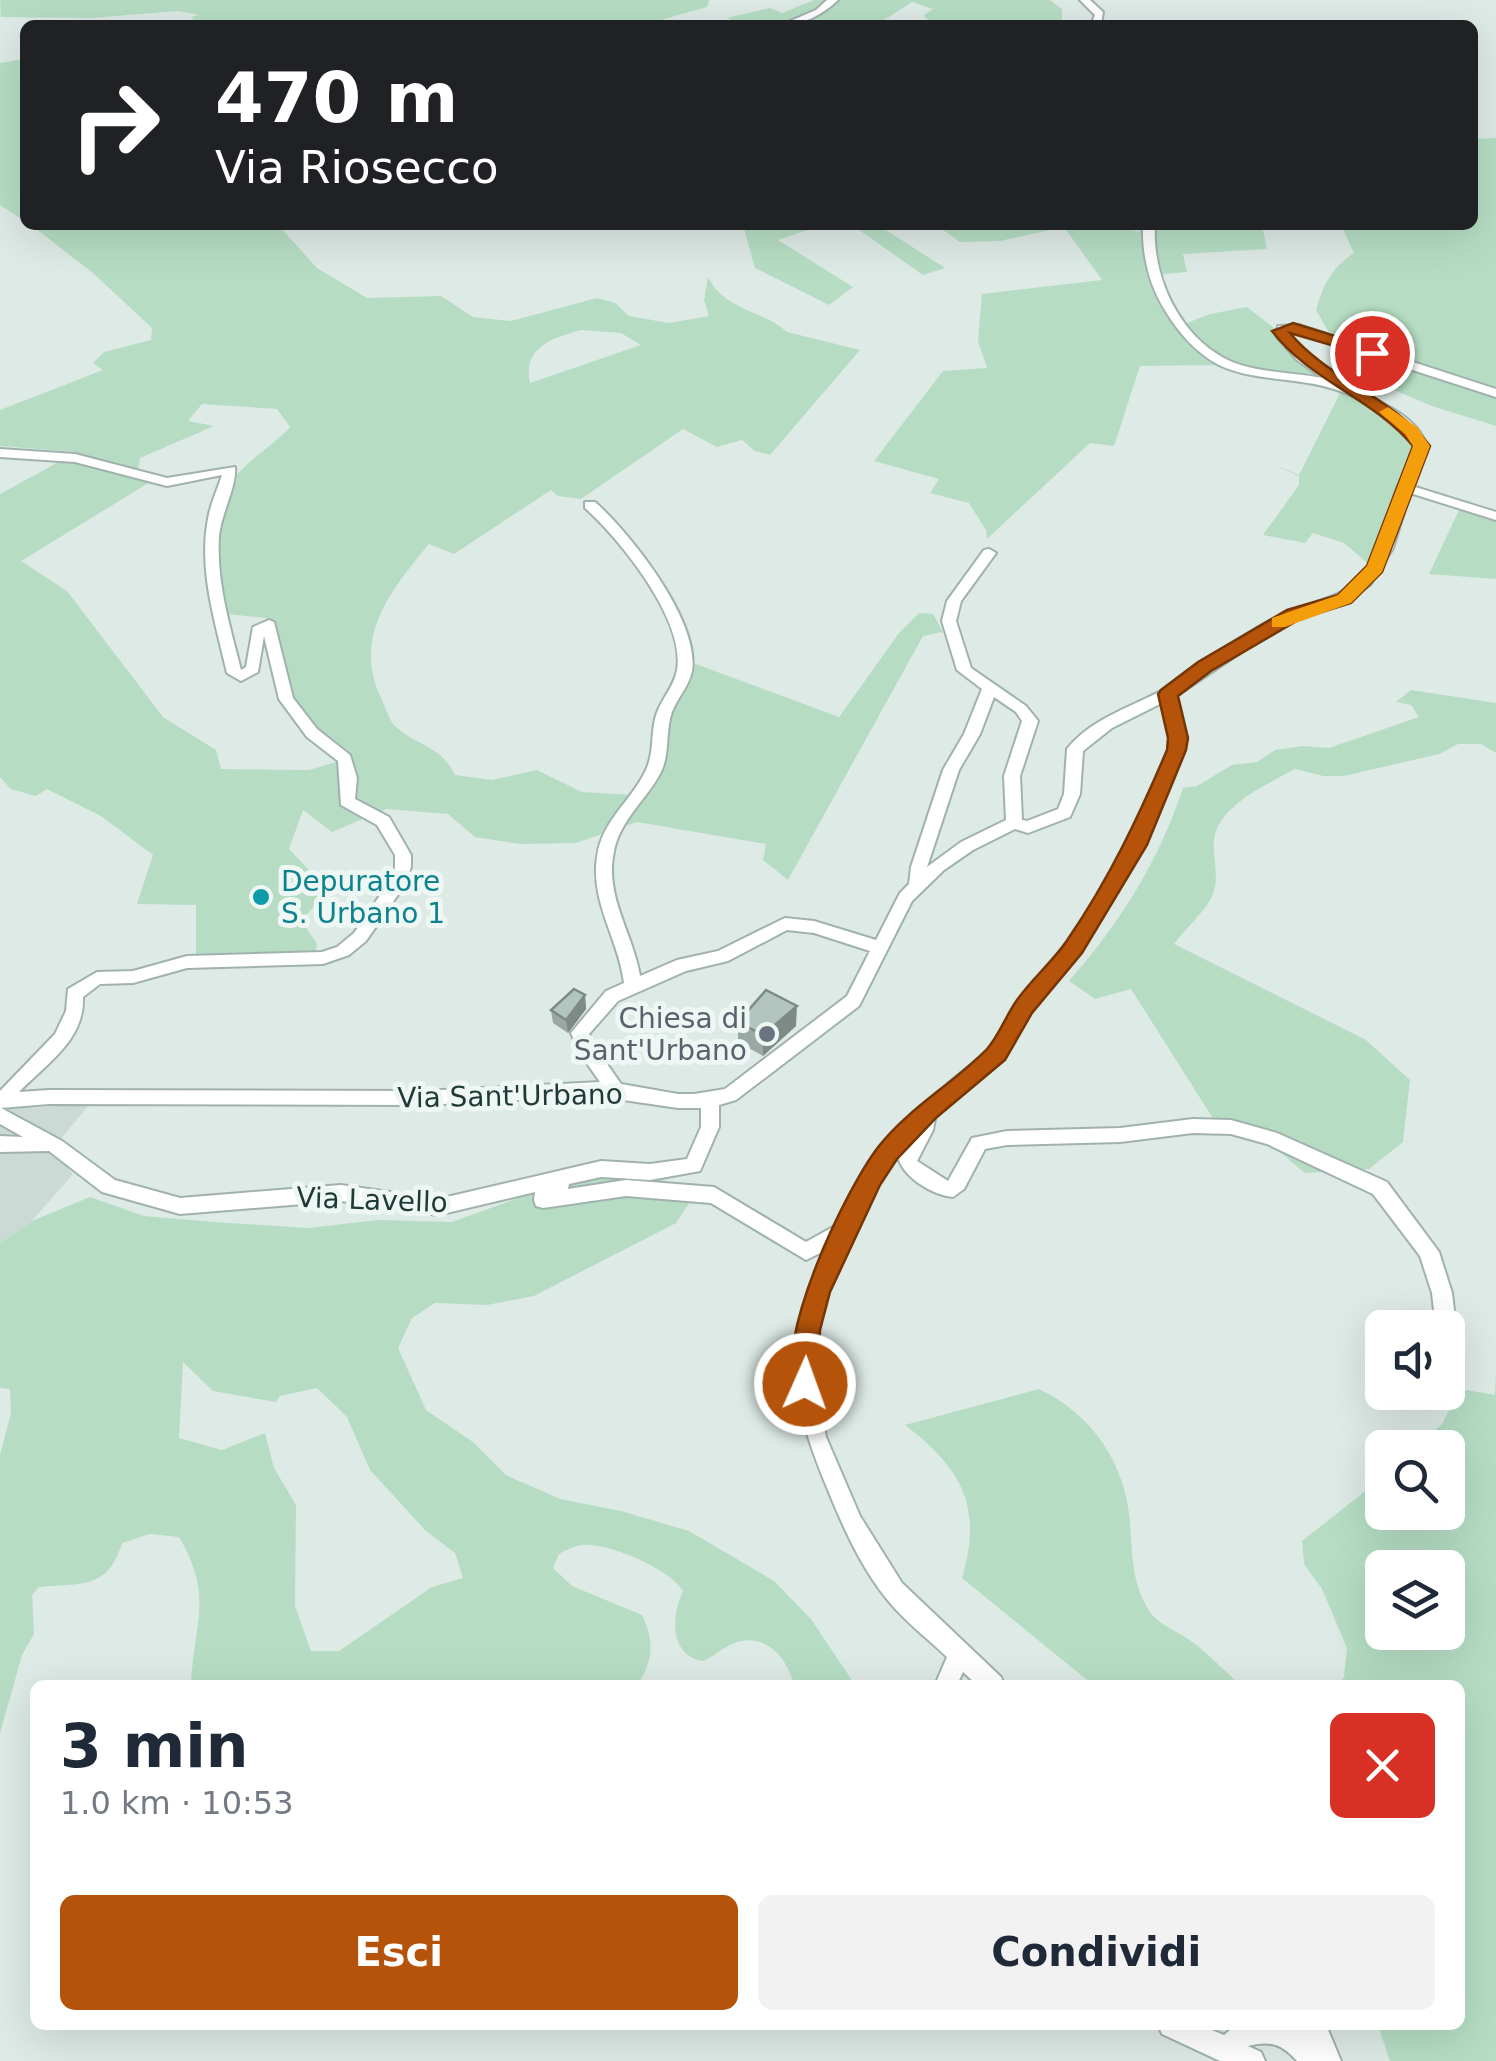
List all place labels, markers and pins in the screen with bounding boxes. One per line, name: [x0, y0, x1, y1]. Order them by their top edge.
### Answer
pin: [1330, 311, 1415, 396]
place label: Depuratore S. Urbano 1: [281, 865, 445, 930]
marker: Depuratore S. Urbano 1: [250, 886, 272, 908]
place label: Chiesa di Sant'Urbano: [574, 1002, 747, 1067]
marker: Chiesa di Sant'Urbano: [756, 1023, 778, 1045]

